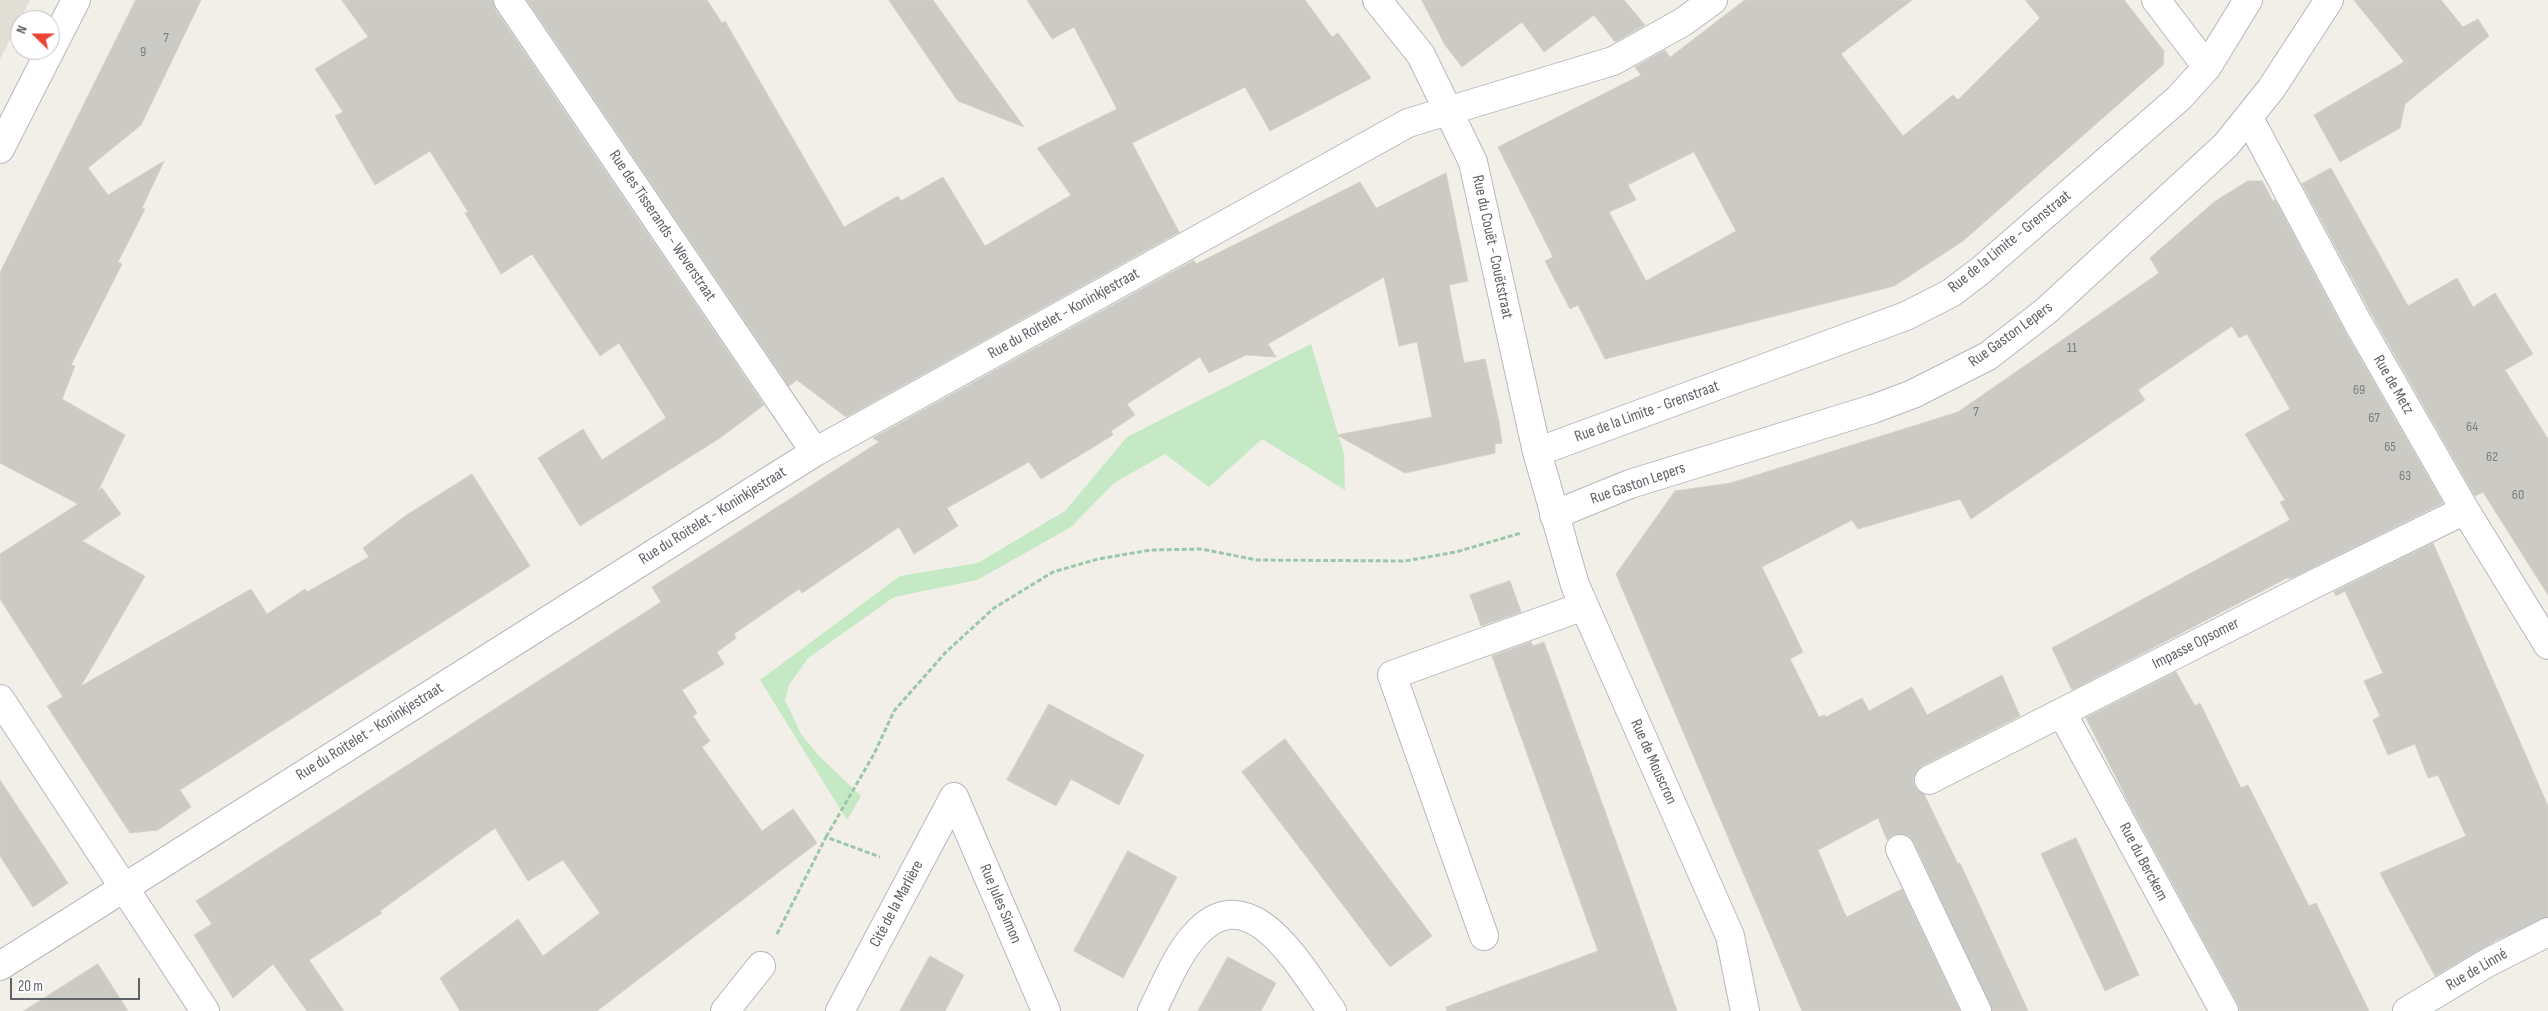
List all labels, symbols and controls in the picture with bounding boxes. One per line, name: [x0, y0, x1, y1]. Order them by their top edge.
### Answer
north arrow: [10, 10, 60, 60]
text: N: [12, 23, 31, 36]
house number: 7: [163, 30, 169, 46]
house number: 9: [140, 44, 146, 60]
street label: Rue des Tisserands - Weverstraat: [604, 147, 720, 305]
street label: Rue du Couët - Couëtstraat: [1467, 173, 1517, 321]
street label: Rue de la Limite - Grenstraat: [1945, 187, 2075, 297]
street label: Rue du Roitelet - Koninkjestraat: [985, 264, 1143, 364]
street label: Rue Gaston Lepers: [1965, 298, 2057, 372]
house number: 11: [2067, 340, 2077, 356]
street label: Rue de Metz: [2368, 352, 2418, 418]
street label: Rue de la Limite - Grenstraat: [1572, 377, 1722, 447]
house number: 69: [2353, 382, 2365, 398]
house number: 7: [1973, 404, 1979, 420]
house number: 67: [2368, 410, 2380, 426]
house number: 64: [2466, 419, 2478, 435]
house number: 65: [2384, 439, 2396, 455]
house number: 62: [2486, 449, 2498, 465]
street label: Rue Gaston Lepers: [1588, 459, 1688, 509]
street label: Rue du Roitelet - Koninkjestraat: [636, 463, 790, 569]
house number: 63: [2399, 468, 2411, 484]
house number: 60: [2512, 487, 2524, 503]
street label: Impasse Opsomer: [2149, 614, 2243, 674]
street label: Rue du Roitelet - Koninkjestraat: [293, 679, 447, 785]
street label: Rue de Mouscron: [1626, 716, 1680, 808]
street label: Rue du Berckem: [2114, 820, 2172, 904]
street label: Cité de la Marlière: [866, 857, 928, 951]
street label: Rue Jules Simon: [975, 861, 1025, 947]
street label: Rue de Linné: [2443, 945, 2511, 995]
scale bar: [12, 968, 142, 1000]
text: 20 m: [18, 977, 43, 996]

